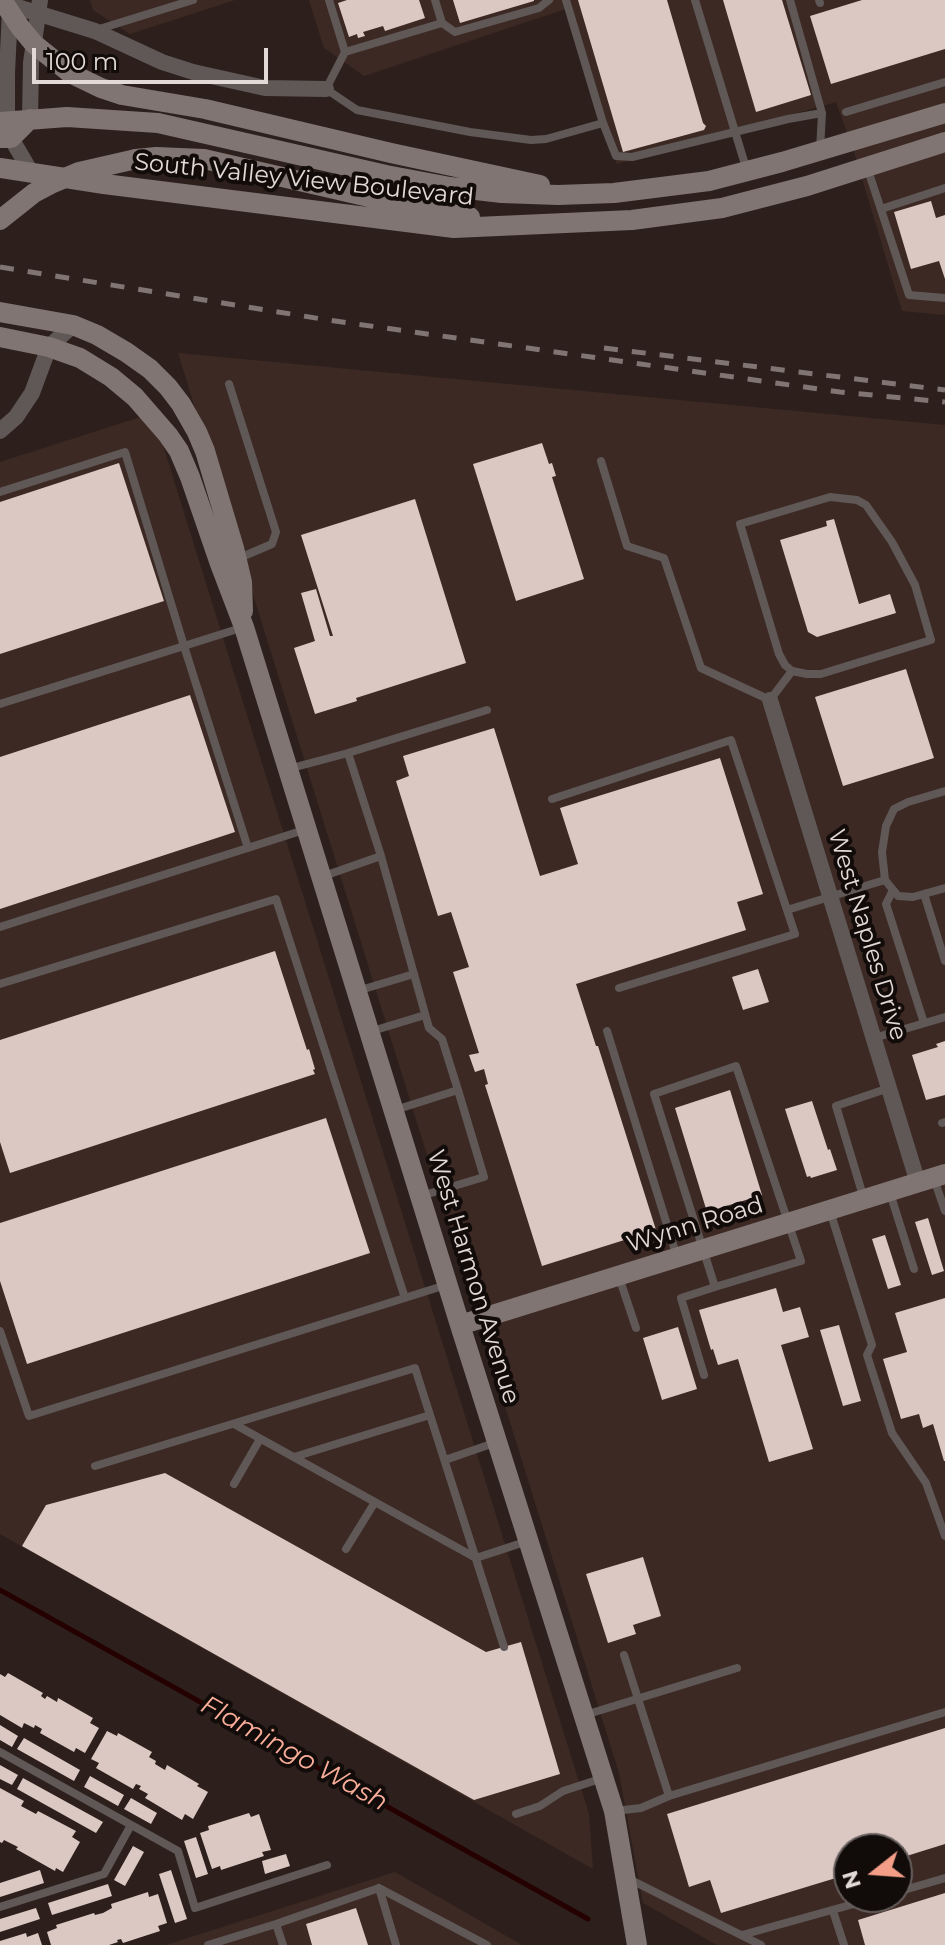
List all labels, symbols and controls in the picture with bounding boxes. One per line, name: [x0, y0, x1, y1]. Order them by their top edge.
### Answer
scale bar: [36, 32, 272, 82]
text: 100 m: [46, 47, 118, 76]
street label: South Valley View Boulevard: [133, 148, 475, 212]
street label: West Naples Drive: [821, 826, 913, 1044]
street label: West Harmon Avenue: [421, 1146, 525, 1408]
street label: Wynn Road: [623, 1191, 767, 1259]
water label: Flamingo Wash: [195, 1690, 393, 1818]
north arrow: [833, 1833, 913, 1913]
text: N: [836, 1867, 867, 1892]

